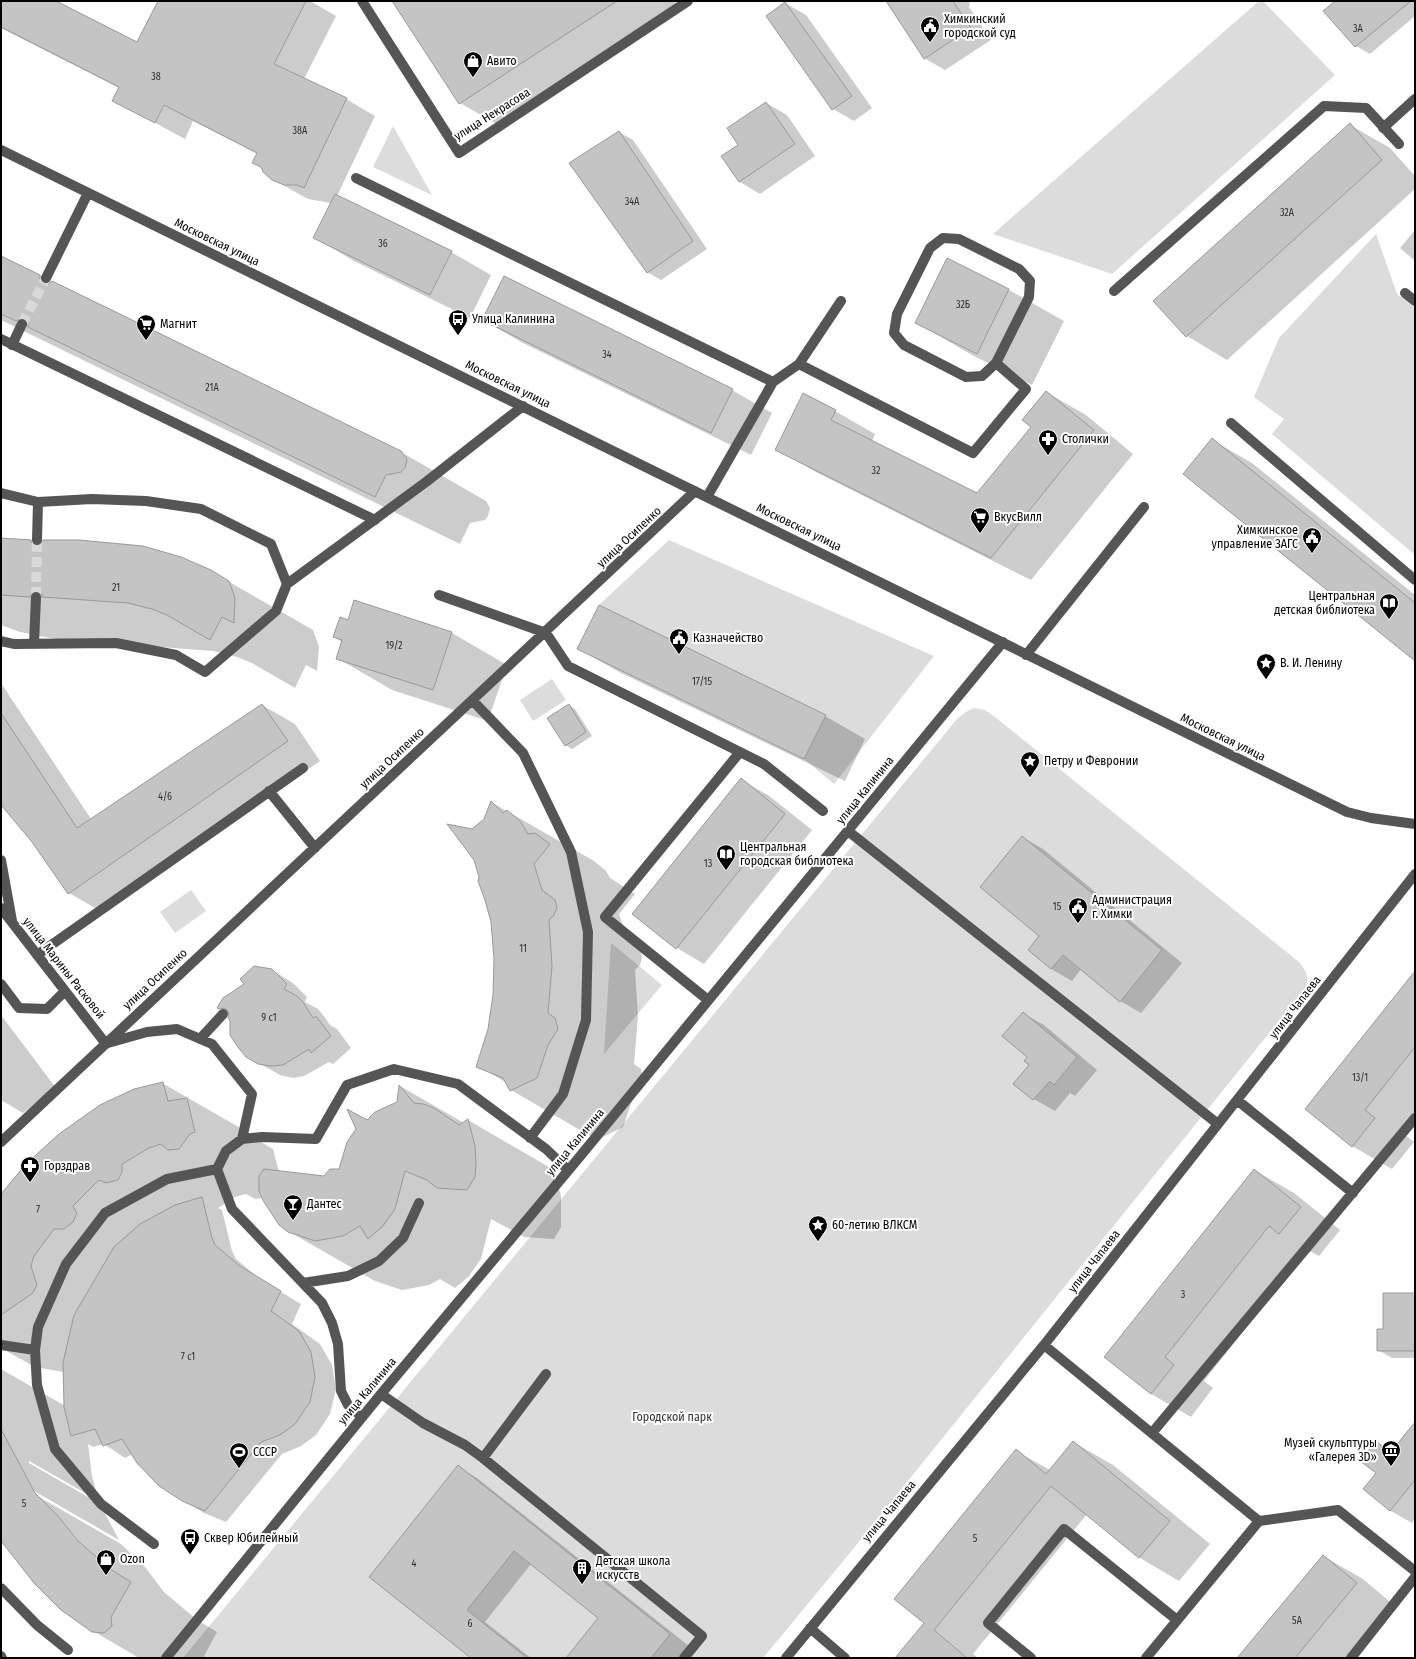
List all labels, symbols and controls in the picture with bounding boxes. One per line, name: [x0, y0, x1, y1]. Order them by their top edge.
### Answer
place label: Химкинский городской суд: [944, 12, 1016, 40]
public building icon: Химкинский городской суд: [919, 15, 941, 43]
house number: 3А: [1353, 23, 1364, 35]
shop icon: Авито: [462, 50, 484, 78]
place label: Авито: [487, 54, 517, 68]
house number: 38: [151, 71, 161, 83]
street label: улица Некрасова: [451, 85, 533, 143]
house number: 38А: [293, 125, 308, 137]
house number: 34А: [625, 196, 640, 208]
house number: 32А: [1280, 207, 1295, 219]
street label: Московская улица: [172, 215, 262, 269]
house number: 36: [378, 238, 388, 250]
house number: 32Б: [956, 299, 970, 311]
bus stop icon: Улица Калинина: [447, 308, 469, 336]
place label: Улица Калинина: [471, 312, 555, 326]
supermarket icon: Магнит: [135, 313, 157, 341]
place label: Магнит: [160, 317, 197, 331]
house number: 34: [602, 349, 612, 361]
street label: Московская улица: [463, 357, 553, 411]
house number: 21А: [205, 382, 219, 394]
pharmacy icon: Столички: [1037, 428, 1059, 456]
place label: Столички: [1062, 432, 1109, 446]
house number: 32: [872, 465, 881, 477]
street label: Московская улица: [754, 500, 844, 554]
street label: улица Осипенко: [594, 504, 664, 570]
supermarket icon: ВкусВилл: [969, 506, 991, 534]
place label: ВкусВилл: [994, 510, 1042, 524]
place label: Химкинское управление ЗАГС: [1212, 523, 1298, 551]
public building icon: Химкинское управление ЗАГС: [1301, 526, 1323, 554]
house number: 21: [112, 582, 120, 594]
place label: Центральная детская библиотека: [1274, 589, 1375, 617]
library icon: Центральная детская библиотека: [1378, 592, 1400, 620]
public building icon: Казначейство: [668, 627, 690, 655]
place label: Казначейство: [693, 631, 763, 645]
house number: 19/2: [385, 640, 403, 652]
place icon: В. И. Ленину: [1255, 652, 1277, 680]
place label: В. И. Ленину: [1280, 656, 1343, 670]
house number: 17/15: [692, 676, 712, 688]
street label: Московская улица: [1178, 710, 1268, 764]
street label: улица Осипенко: [357, 725, 427, 791]
place icon: Петру и Февронии: [1019, 750, 1041, 778]
street label: улица Калинина: [833, 753, 897, 827]
place label: Петру и Февронии: [1044, 754, 1138, 768]
house number: 4/6: [158, 791, 172, 803]
place label: Центральная городская библиотека: [740, 840, 854, 868]
library icon: Центральная городская библиотека: [715, 843, 737, 871]
house number: 13: [704, 858, 713, 870]
place label: Администрация г. Химки: [1092, 893, 1172, 921]
public building icon: Администрация г. Химки: [1067, 896, 1089, 924]
house number: 15: [1053, 901, 1062, 913]
street label: улица Марины Расковой: [20, 915, 108, 1021]
house number: 11: [519, 943, 527, 955]
street label: улица Осипенко: [120, 946, 190, 1012]
street label: улица Чапаева: [1266, 973, 1324, 1041]
house number: 9 с1: [261, 1012, 277, 1024]
house number: 13/1: [1352, 1072, 1368, 1084]
street label: улица Калинина: [543, 1106, 607, 1178]
pharmacy icon: Горздрав: [19, 1155, 41, 1183]
place label: Горздрав: [44, 1159, 90, 1173]
bar icon: Дантес: [282, 1193, 304, 1221]
place label: Дантес: [306, 1197, 342, 1211]
house number: 7: [36, 1204, 40, 1216]
place icon: 60-летию ВЛКСМ: [807, 1214, 829, 1242]
place label: 60-летию ВЛКСМ: [832, 1218, 917, 1232]
street label: улица Чапаева: [1065, 1227, 1123, 1295]
house number: 3: [1181, 1289, 1186, 1301]
house number: 7 с1: [181, 1351, 195, 1363]
street label: улица Калинина: [335, 1355, 399, 1427]
park label: Городской парк: [632, 1410, 712, 1424]
place label: Музей скульптуры «Галерея 3D»: [1284, 1436, 1377, 1464]
museum icon: Музей скульптуры «Галерея 3D»: [1380, 1439, 1402, 1467]
sports icon: СССР: [228, 1441, 250, 1469]
place label: СССР: [253, 1445, 277, 1459]
street label: улица Чапаева: [859, 1478, 919, 1544]
house number: 5: [22, 1498, 27, 1510]
bus stop icon: Сквер Юбилейный: [179, 1527, 201, 1555]
place label: Сквер Юбилейный: [204, 1531, 299, 1545]
house number: 5: [973, 1533, 978, 1545]
shop icon: Ozon: [95, 1548, 117, 1576]
place label: Ozon: [120, 1552, 145, 1566]
place label: Детская школа искусств: [595, 1554, 671, 1582]
building icon: Детская школа искусств: [571, 1557, 593, 1585]
house number: 4: [412, 1558, 417, 1570]
house number: 5А: [1292, 1615, 1303, 1627]
house number: 6: [468, 1618, 473, 1630]

